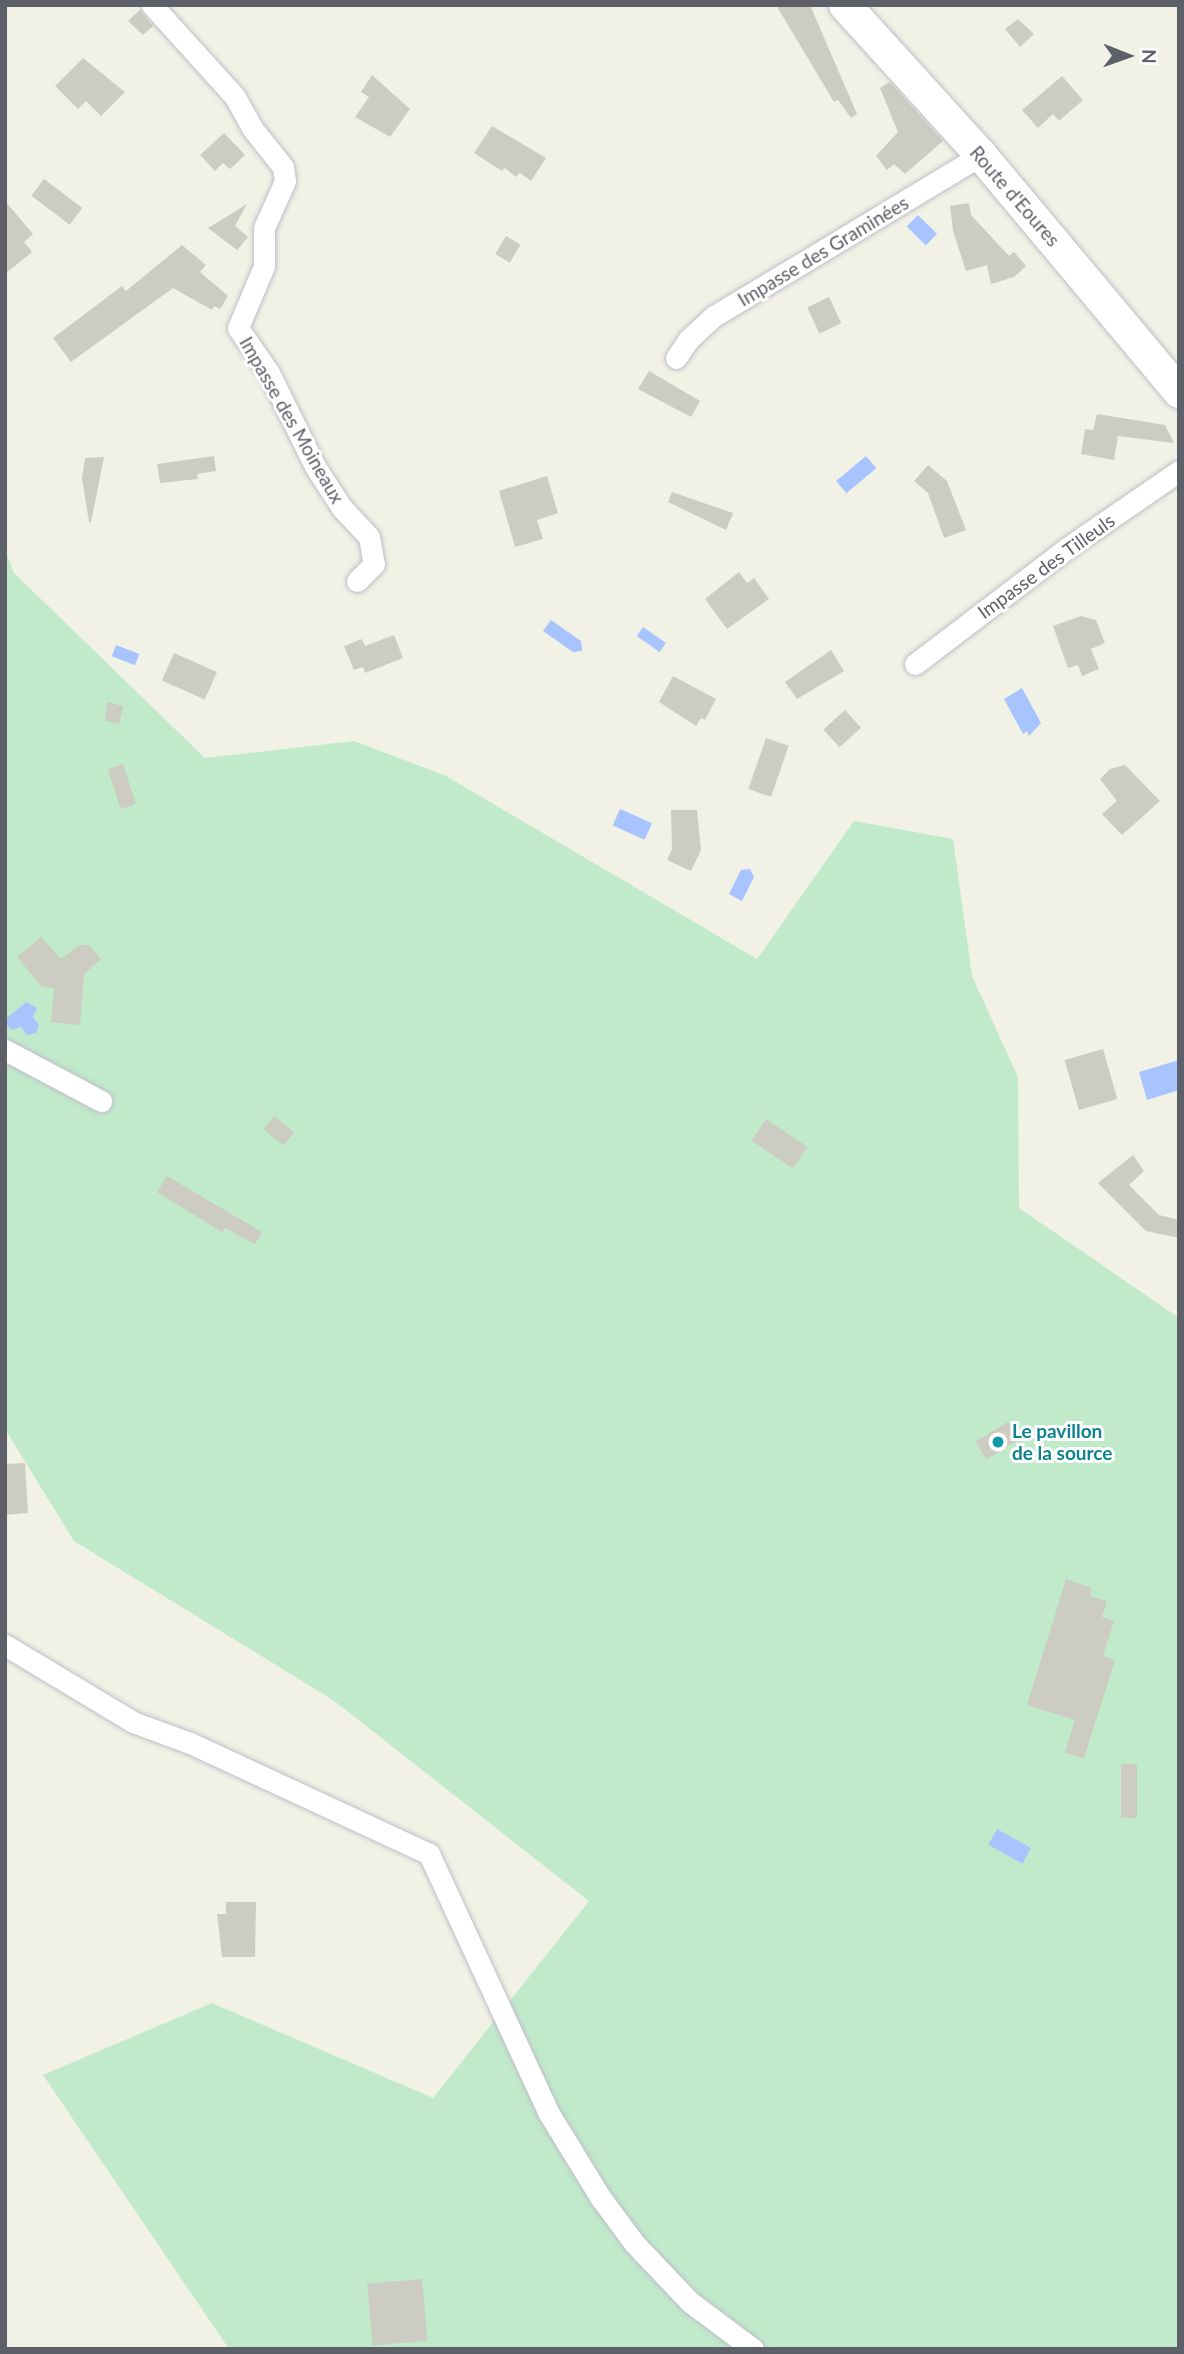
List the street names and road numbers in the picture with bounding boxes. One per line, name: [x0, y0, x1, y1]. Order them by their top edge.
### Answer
street label: Route d'Eoures: [965, 141, 1065, 251]
street label: Impasse des Graminées: [734, 191, 912, 311]
street label: Impasse des Moineaux: [235, 333, 349, 507]
street label: Impasse des Tilleuls: [973, 509, 1119, 623]

